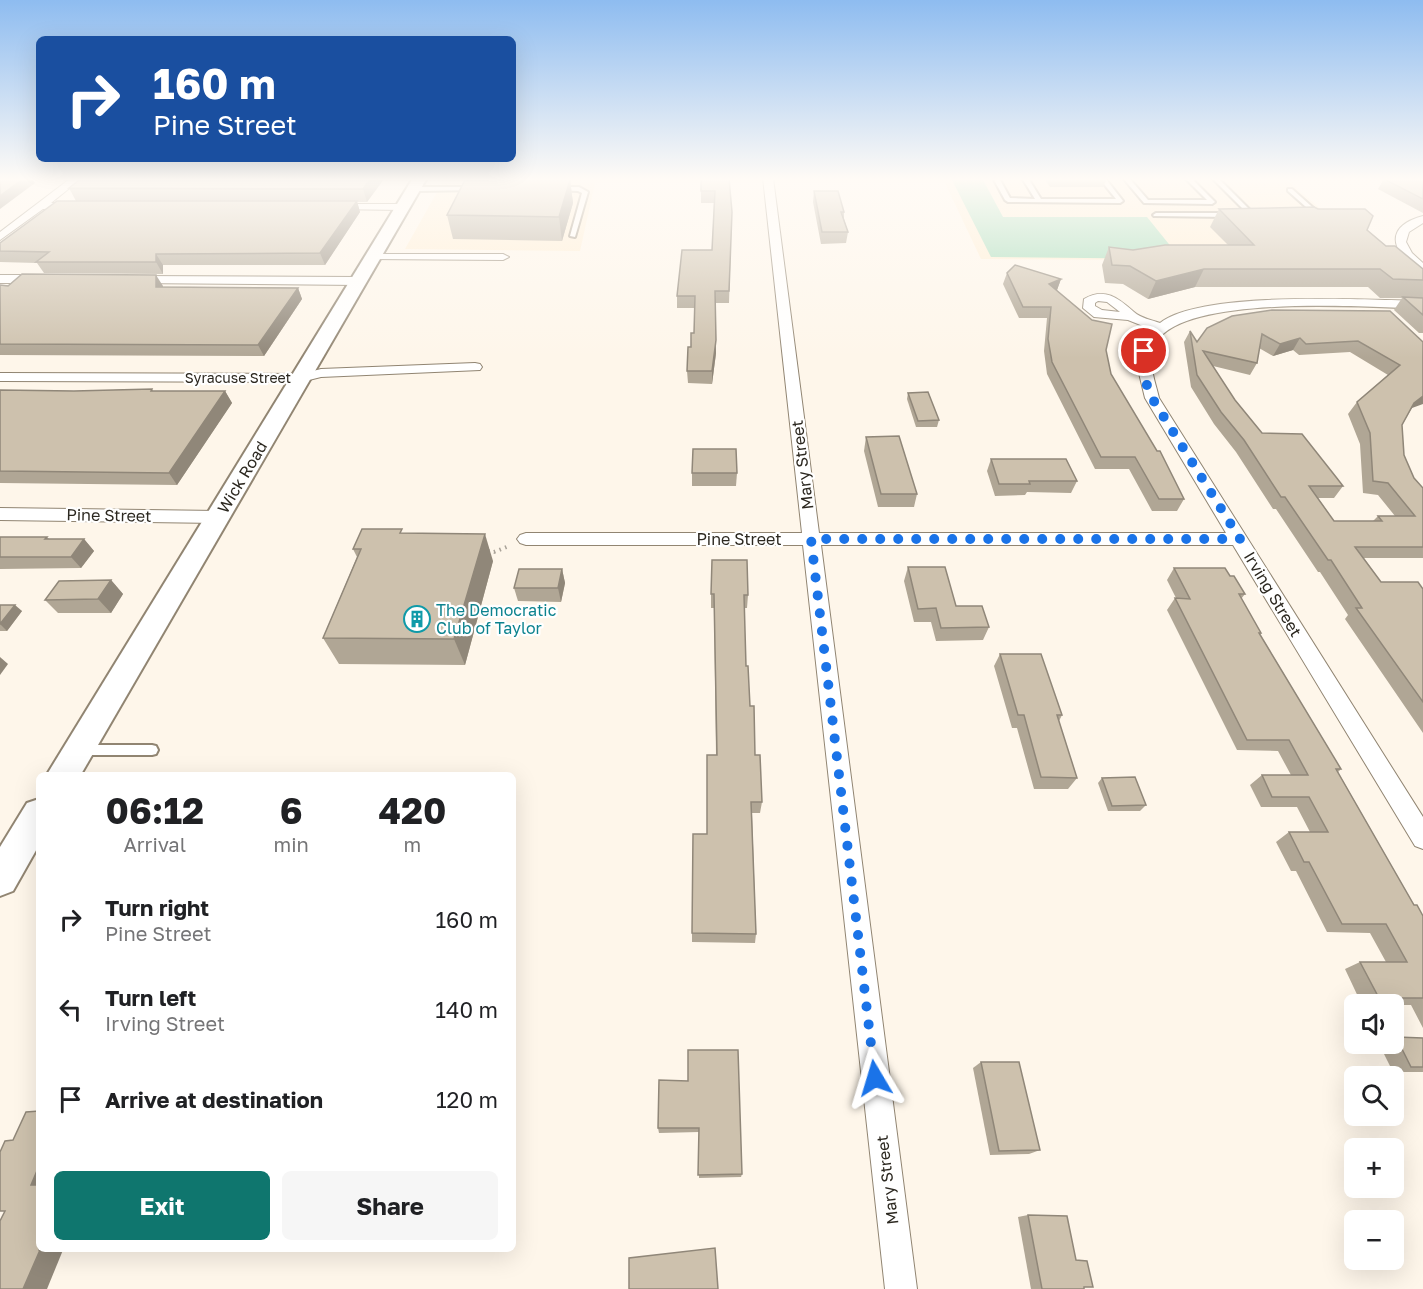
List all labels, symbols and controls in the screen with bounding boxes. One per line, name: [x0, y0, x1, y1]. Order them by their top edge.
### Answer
text: 160 m: [153, 58, 276, 108]
icon: right: [54, 60, 132, 138]
text: Pine Street: [153, 109, 297, 141]
pin: [1118, 325, 1169, 376]
icon: arrive: [1127, 334, 1160, 367]
street label: Syracuse Street: [185, 369, 291, 386]
street label: Mary Street: [787, 419, 817, 511]
street label: Wick Road: [213, 437, 271, 517]
street label: Pine Street: [66, 504, 152, 526]
street label: Pine Street: [696, 529, 782, 549]
street label: Irving Street: [1240, 548, 1306, 640]
place label: The Democratic Club of Taylor: [436, 600, 557, 638]
building icon: The Democratic Club of Taylor: [402, 604, 432, 634]
text: 06:12: [106, 789, 204, 832]
text: 6: [280, 789, 303, 832]
text: 420: [378, 789, 446, 832]
text: Arrival: [123, 832, 186, 856]
text: min: [274, 832, 309, 856]
text: m: [404, 832, 421, 856]
text: Turn right: [105, 894, 209, 921]
icon: right: [54, 903, 87, 936]
text: 160 m: [435, 906, 498, 933]
text: Pine Street: [105, 921, 212, 945]
text: Turn left: [105, 984, 196, 1011]
icon: left: [54, 993, 87, 1026]
map controls: [1344, 994, 1404, 1270]
button: sound: [1344, 994, 1404, 1054]
text: 140 m: [435, 996, 498, 1023]
text: Irving Street: [105, 1011, 225, 1035]
position arrow: [843, 1046, 907, 1110]
button: search: [1344, 1066, 1404, 1126]
icon: arrive: [54, 1083, 87, 1116]
text: Arrive at destination: [105, 1086, 323, 1113]
text: 120 m: [436, 1086, 498, 1113]
street label: Mary Street: [872, 1134, 902, 1226]
button: +: [1344, 1138, 1404, 1198]
button: Exit: [54, 1171, 270, 1240]
button: Share: [282, 1171, 498, 1240]
button: −: [1344, 1210, 1404, 1270]

